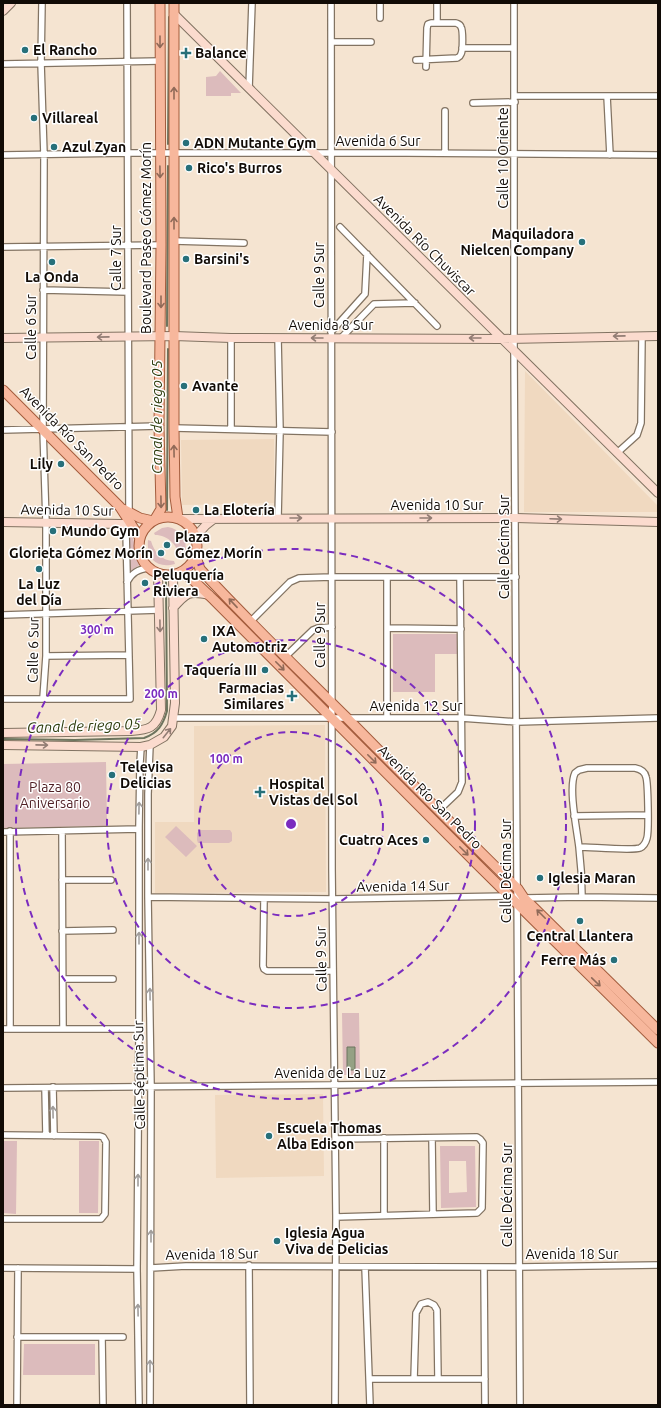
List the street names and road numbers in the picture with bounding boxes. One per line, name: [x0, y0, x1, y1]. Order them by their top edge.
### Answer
street label: Calle 10 Oriente: [495, 107, 511, 209]
street label: Avenida 6 Sur: [335, 133, 421, 149]
street label: Boulevard Paseo Gómez Morín: [138, 142, 154, 334]
street label: Avenida Río Chuviscar: [371, 191, 480, 300]
street label: Calle 7 Sur: [108, 224, 124, 291]
street label: Calle 9 Sur: [311, 241, 327, 308]
street label: Calle 6 Sur: [23, 293, 39, 360]
street label: Avenida 8 Sur: [288, 317, 374, 333]
street label: Avenida Río San Pedro: [17, 383, 127, 493]
street label: Calle Décima Sur: [496, 494, 512, 599]
street label: Avenida 10 Sur: [390, 497, 484, 513]
street label: Avenida 10 Sur: [20, 501, 114, 519]
street label: Calle 9 Sur: [312, 601, 328, 668]
street label: Calle 6 Sur: [24, 616, 42, 683]
street label: Avenida 12 Sur: [369, 698, 463, 714]
street label: Avenida Río San Pedro: [375, 742, 485, 852]
street label: Calle Décima Sur: [498, 818, 514, 923]
street label: Avenida 14 Sur: [356, 877, 450, 895]
street label: Calle 9 Sur: [312, 925, 330, 992]
street label: Calle Séptima Sur: [130, 1020, 148, 1130]
street label: Avenida de La Luz: [274, 1065, 386, 1081]
street label: Calle Décima Sur: [499, 1142, 515, 1247]
street label: Avenida 18 Sur: [165, 1245, 259, 1263]
street label: Avenida 18 Sur: [525, 1246, 619, 1262]

